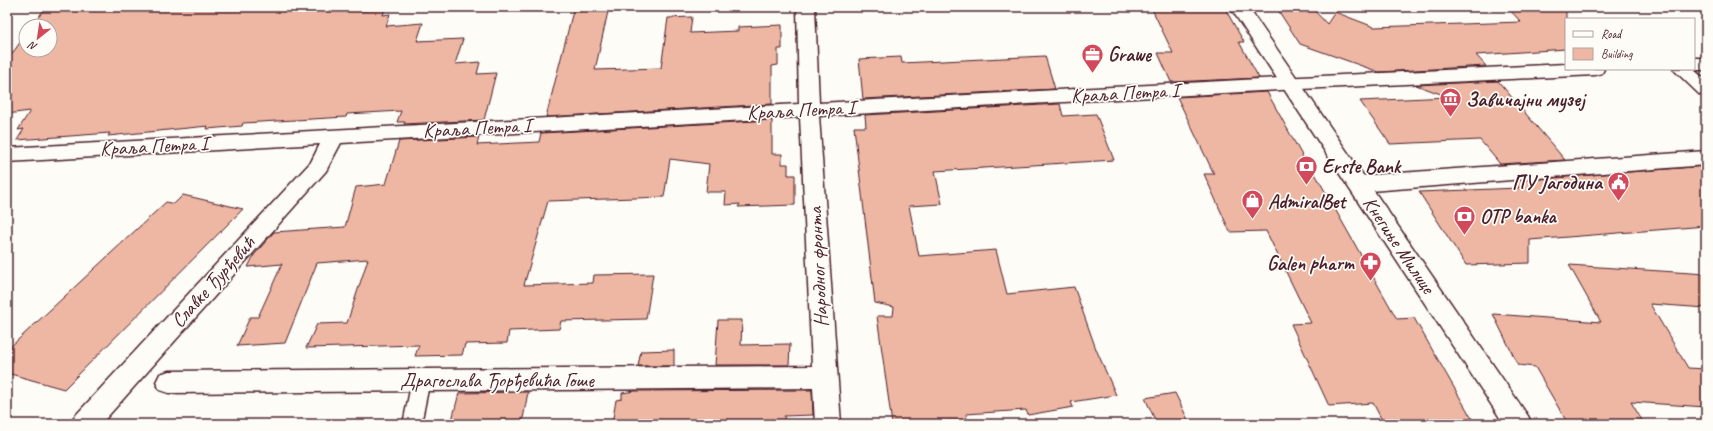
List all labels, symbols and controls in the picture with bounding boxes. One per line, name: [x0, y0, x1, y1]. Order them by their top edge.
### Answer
north arrow: [18, 18, 58, 58]
legend: [1565, 18, 1695, 70]
text: Road: [1601, 26, 1623, 42]
text: N: [25, 38, 39, 54]
office icon: Grawe: [1079, 41, 1105, 74]
place label: Grawe: [1108, 42, 1152, 67]
text: Building: [1601, 46, 1633, 62]
street label: Краља Петра I: [1070, 77, 1185, 108]
museum icon: Завичајни музеј: [1438, 86, 1464, 119]
place label: Завичајни музеј: [1466, 87, 1587, 113]
street label: Краља Петра I: [746, 94, 861, 125]
street label: Краља Петра I: [422, 112, 537, 143]
street label: Краља Петра I: [99, 130, 214, 161]
bank icon: Erste Bank: [1293, 153, 1319, 186]
place label: Erste Bank: [1322, 154, 1402, 179]
public building icon: ПУ Јагодина: [1605, 169, 1631, 202]
place label: ПУ Јагодина: [1512, 170, 1604, 195]
shop icon: AdmiralBet: [1239, 188, 1265, 221]
place label: AdmiralBet: [1268, 189, 1348, 214]
street label: Кнегиње Милице: [1357, 192, 1441, 300]
bank icon: OTP banka: [1451, 203, 1477, 236]
street label: Народног фронта: [802, 204, 834, 328]
place label: OTP banka: [1480, 204, 1558, 229]
street label: Славке Ђурђевић: [166, 230, 262, 333]
pharmacy icon: Galen pharm: [1357, 250, 1383, 283]
place label: Galen pharm: [1267, 251, 1356, 276]
street label: Драгослава Ђорђевића Гоше: [400, 368, 595, 394]

